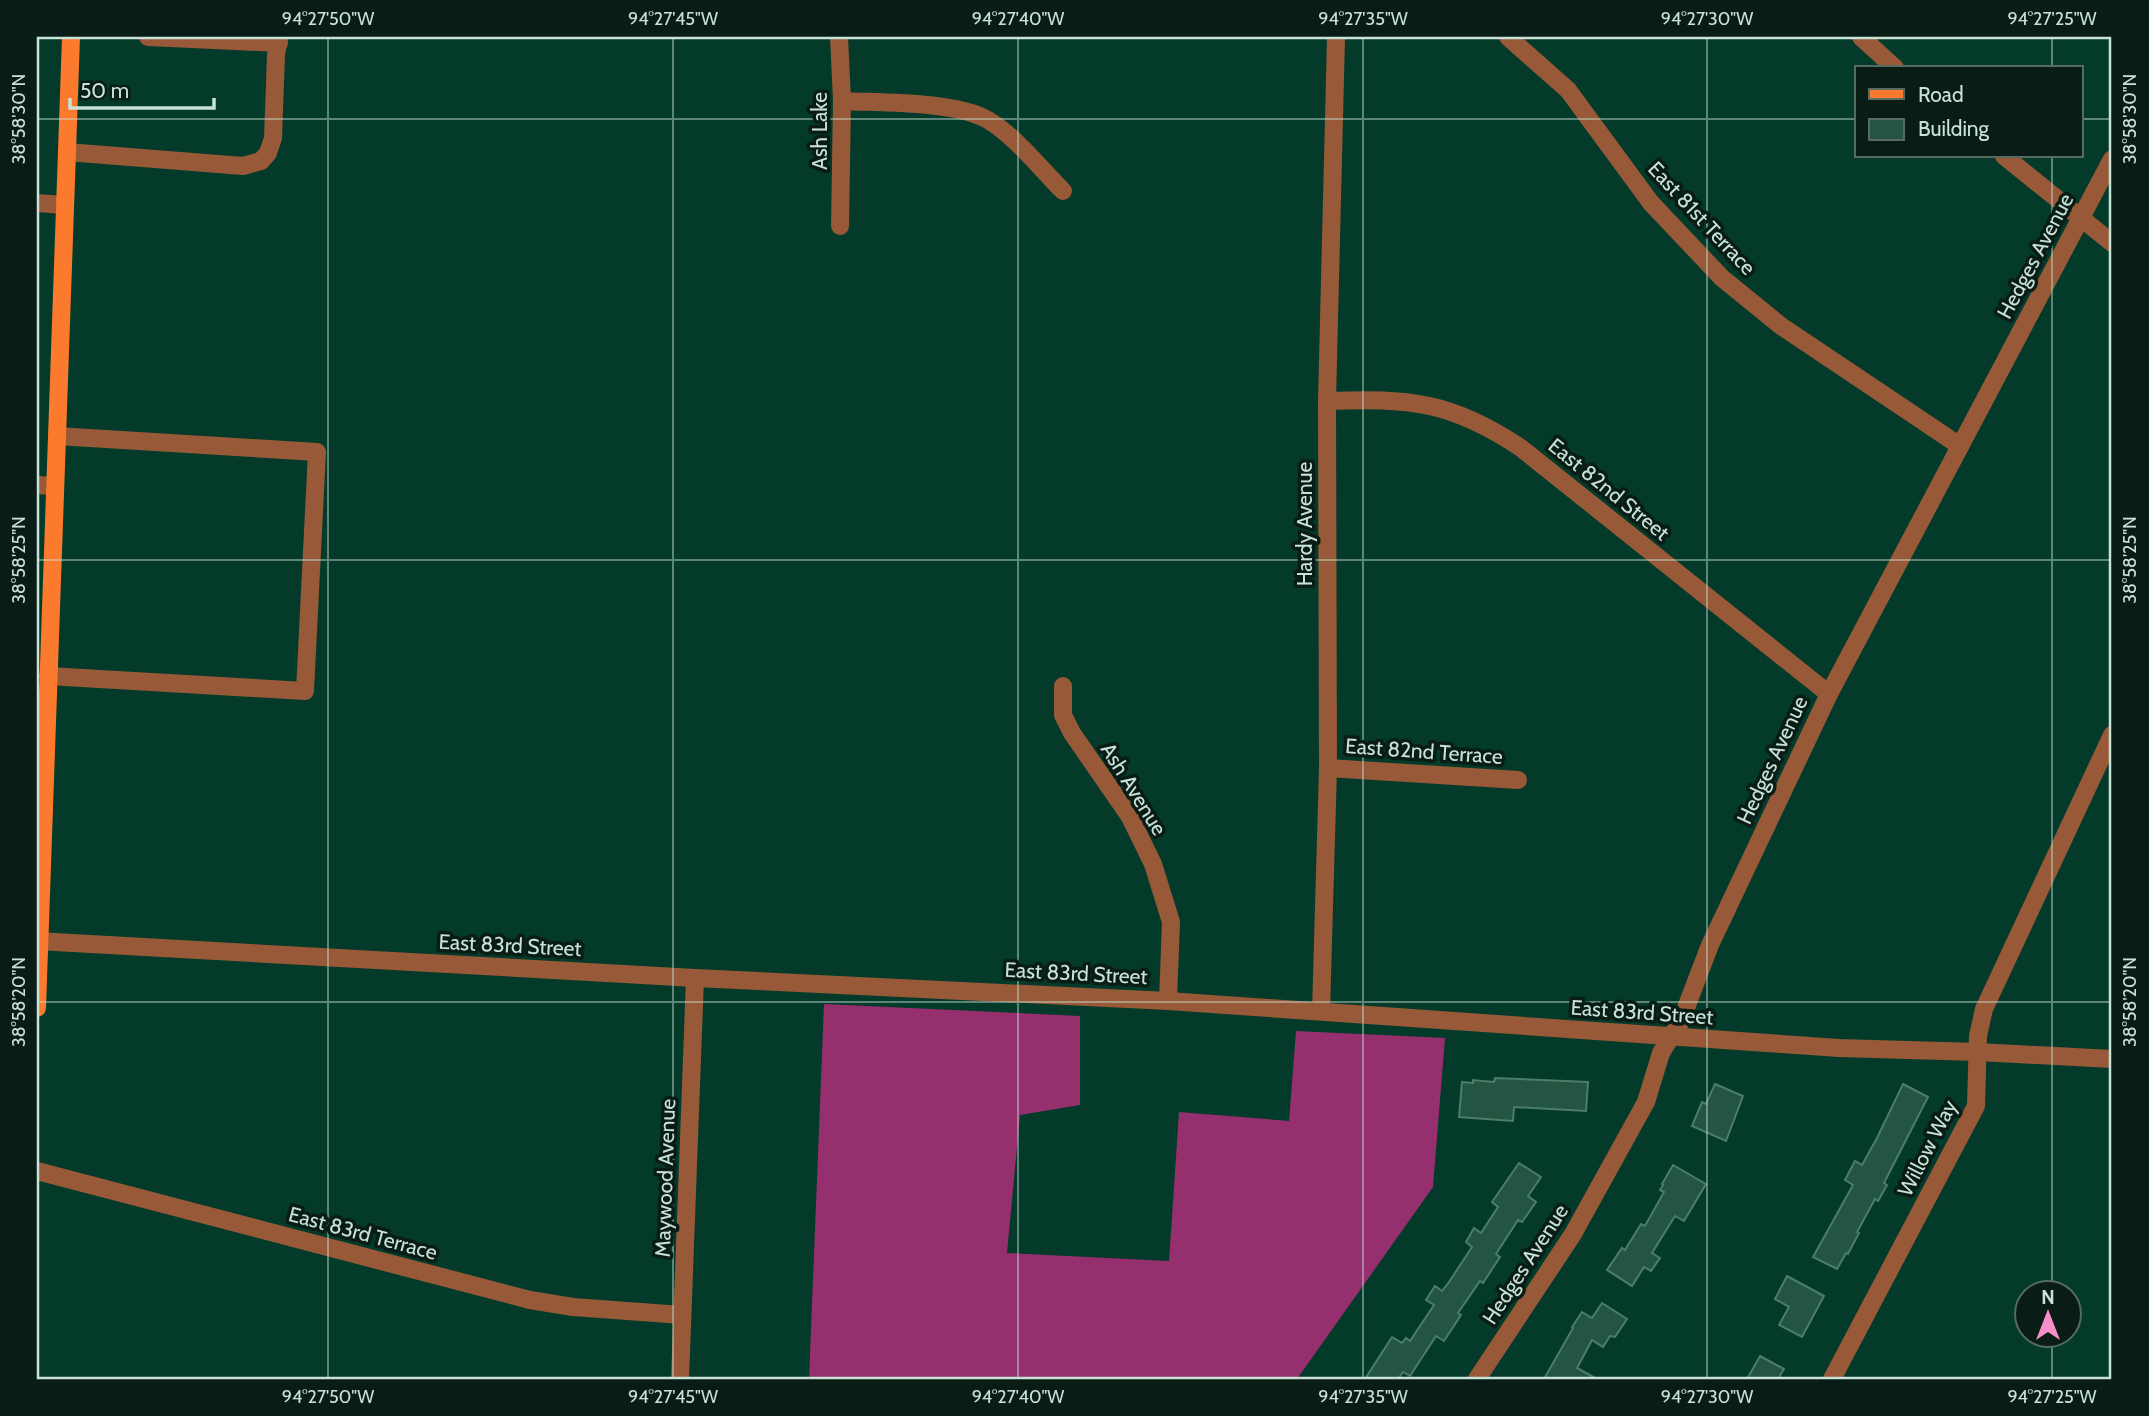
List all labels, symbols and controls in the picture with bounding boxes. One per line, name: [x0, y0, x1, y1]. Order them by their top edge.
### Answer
text: 94°27'50"W: [282, 8, 374, 30]
text: 94°27'45"W: [628, 8, 718, 30]
text: 94°27'40"W: [972, 8, 1064, 30]
text: 94°27'35"W: [1318, 8, 1408, 30]
text: 94°27'30"W: [1661, 8, 1753, 30]
text: 94°27'25"W: [2007, 8, 2097, 30]
scale bar: [70, 66, 214, 110]
legend: [1855, 66, 2082, 158]
text: 38°58'30"N: [8, 74, 30, 164]
text: 38°58'30"N: [2119, 74, 2141, 164]
text: 50 m: [80, 78, 129, 103]
text: Road: [1918, 82, 1964, 107]
street label: Ash Lake: [807, 92, 832, 170]
text: Building: [1918, 116, 1990, 141]
street label: East 81st Terrace: [1643, 156, 1761, 280]
street label: Hedges Avenue: [1992, 189, 2079, 323]
street label: East 82nd Street: [1544, 433, 1674, 545]
street label: Hardy Avenue: [1292, 461, 1317, 586]
text: 38°58'25"N: [8, 516, 30, 604]
text: 38°58'25"N: [2119, 516, 2141, 604]
street label: Hedges Avenue: [1731, 692, 1813, 828]
street label: East 82nd Terrace: [1344, 733, 1504, 769]
street label: Ash Avenue: [1096, 738, 1172, 840]
street label: East 83rd Street: [438, 929, 582, 961]
text: 38°58'20"N: [8, 957, 30, 1047]
street label: East 83rd Street: [1004, 957, 1148, 989]
text: 38°58'20"N: [2119, 957, 2141, 1047]
street label: East 83rd Street: [1570, 995, 1714, 1029]
street label: Willow Way: [1892, 1095, 1962, 1200]
street label: Maywood Avenue: [650, 1098, 680, 1258]
street label: Hedges Avenue: [1477, 1199, 1573, 1329]
street label: East 83rd Terrace: [286, 1201, 440, 1265]
north arrow: [2012, 1280, 2082, 1350]
text: N: [2041, 1286, 2055, 1309]
text: 94°27'50"W: [282, 1386, 374, 1408]
text: 94°27'45"W: [628, 1386, 718, 1408]
text: 94°27'40"W: [972, 1386, 1064, 1408]
text: 94°27'35"W: [1318, 1386, 1408, 1408]
text: 94°27'30"W: [1661, 1386, 1753, 1408]
text: 94°27'25"W: [2007, 1386, 2097, 1408]

